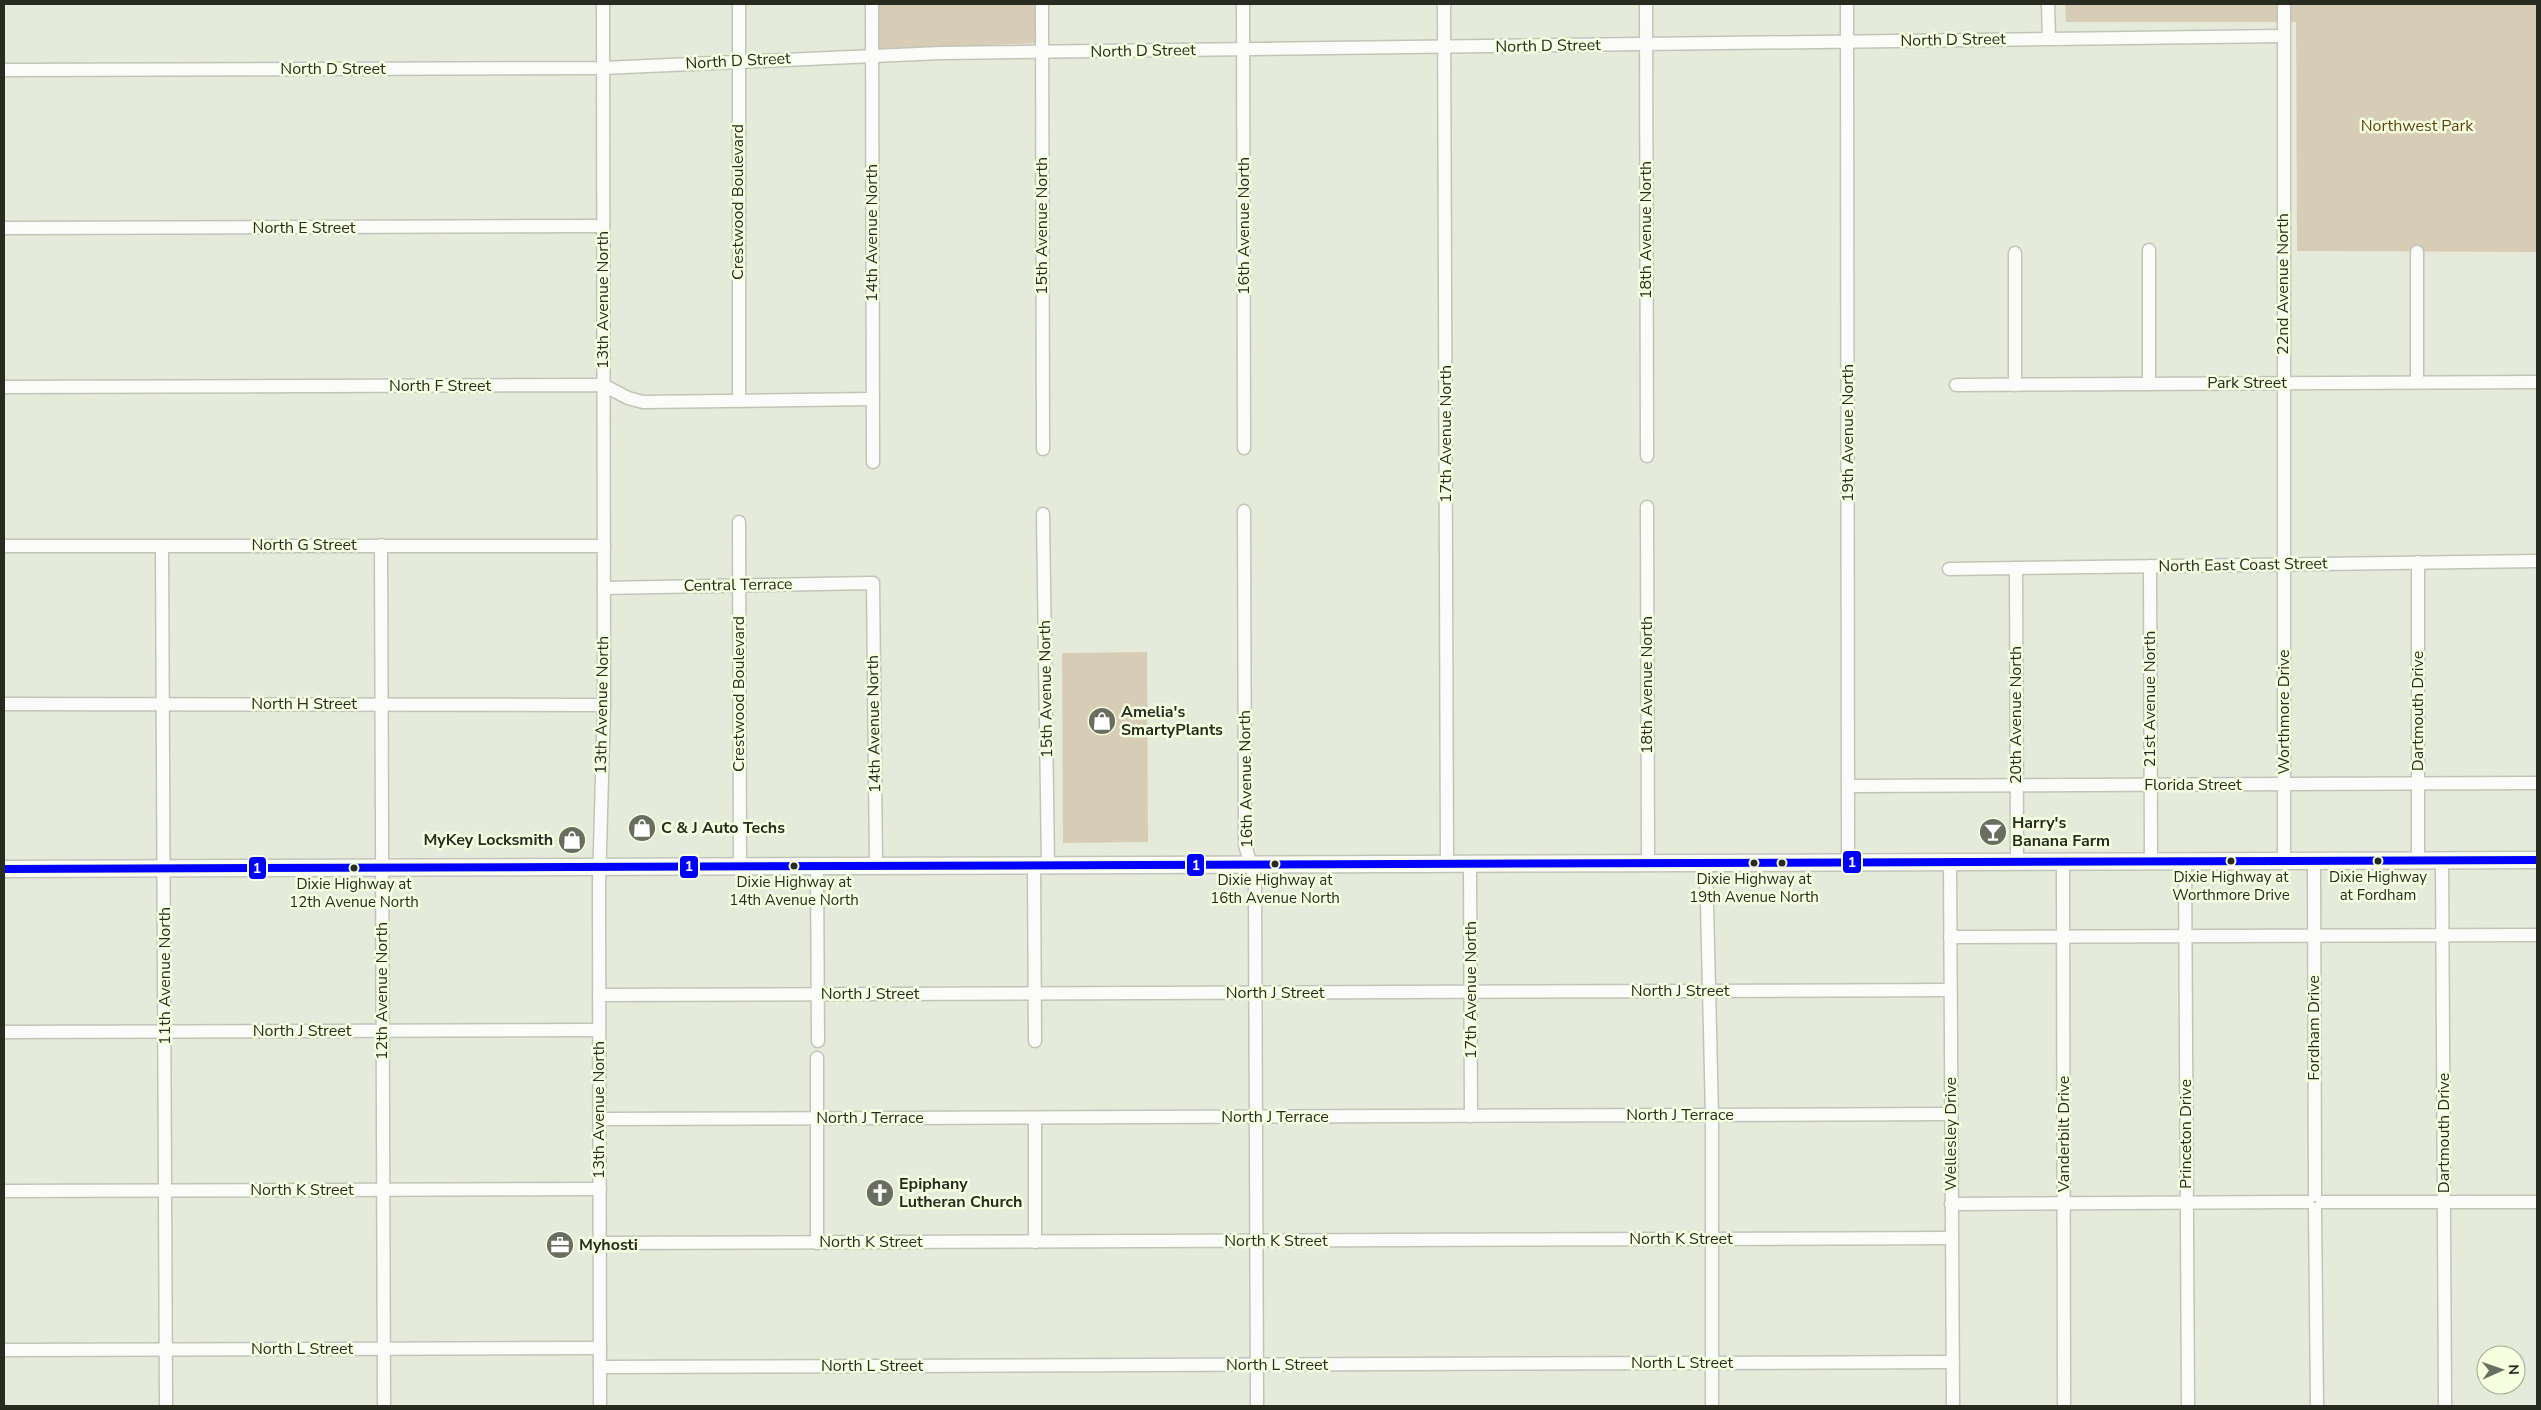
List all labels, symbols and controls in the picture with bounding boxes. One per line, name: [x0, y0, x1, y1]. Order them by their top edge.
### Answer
street label: North D Street: [1900, 28, 2006, 52]
street label: North D Street: [1495, 34, 1601, 58]
street label: North D Street: [1090, 39, 1196, 63]
street label: North D Street: [685, 47, 792, 75]
street label: North D Street: [280, 58, 386, 80]
park label: Northwest Park: [2361, 115, 2474, 137]
street label: Crestwood Boulevard: [727, 124, 749, 280]
street label: 15th Avenue North: [1031, 157, 1053, 295]
street label: 16th Avenue North: [1233, 157, 1255, 295]
street label: 18th Avenue North: [1635, 161, 1657, 299]
street label: 14th Avenue North: [861, 164, 883, 302]
street label: 22nd Avenue North: [2272, 213, 2294, 355]
street label: North E Street: [253, 217, 356, 239]
street label: 13th Avenue North: [592, 231, 614, 369]
street label: 19th Avenue North: [1837, 364, 1859, 502]
street label: 17th Avenue North: [1435, 365, 1457, 503]
street label: Park Street: [2207, 372, 2287, 394]
street label: North F Street: [389, 375, 492, 397]
street label: North G Street: [251, 534, 357, 556]
street label: North East Coast Street: [2158, 553, 2328, 577]
street label: Central Terrace: [683, 573, 793, 597]
street label: Crestwood Boulevard: [728, 616, 750, 772]
street label: 18th Avenue North: [1636, 616, 1658, 754]
street label: 15th Avenue North: [1034, 620, 1058, 758]
street label: 21st Avenue North: [2139, 631, 2161, 767]
street label: 13th Avenue North: [590, 636, 614, 774]
street label: 20th Avenue North: [2005, 646, 2027, 784]
street label: Worthmore Drive: [2273, 649, 2295, 775]
street label: Dartmouth Drive: [2407, 651, 2429, 771]
street label: 14th Avenue North: [862, 655, 886, 793]
street label: North H Street: [251, 693, 357, 715]
place label: Amelia's SmartyPlants: [1121, 701, 1223, 741]
shop icon: Amelia's SmartyPlants: [1087, 706, 1117, 736]
street label: 16th Avenue North: [1234, 710, 1258, 848]
street label: Florida Street: [2144, 774, 2242, 796]
place label: Harry's Banana Farm: [2012, 812, 2110, 852]
shop icon: C & J Auto Techs: [627, 813, 657, 843]
place label: C & J Auto Techs: [661, 817, 785, 839]
bar icon: Harry's Banana Farm: [1978, 817, 2008, 847]
shop icon: MyKey Locksmith: [557, 825, 587, 855]
place label: MyKey Locksmith: [423, 829, 553, 851]
line badge: 1: [1842, 850, 1862, 874]
line badge: 1: [1186, 853, 1205, 877]
text: 1: [1848, 853, 1856, 872]
line badge: 1: [679, 855, 699, 879]
line badge: 1: [248, 856, 267, 880]
text: 1: [1192, 856, 1200, 875]
marker: Dixie Highway at Worthmore Drive: [2226, 856, 2236, 866]
marker: Dixie Highway at Fordham: [2373, 856, 2383, 866]
text: 1: [685, 857, 693, 876]
marker: Dixie Highway at 19th Avenue North: [1749, 858, 1759, 868]
unlabelled marker: [1777, 858, 1787, 868]
text: 1: [253, 859, 261, 878]
marker: Dixie Highway at 16th Avenue North: [1270, 859, 1280, 869]
marker: Dixie Highway at 14th Avenue North: [789, 861, 799, 871]
marker: Dixie Highway at 12th Avenue North: [349, 863, 359, 873]
place label: Dixie Highway at Worthmore Drive: [2172, 867, 2290, 905]
place label: Dixie Highway at Fordham: [2329, 867, 2427, 905]
place label: Dixie Highway at 19th Avenue North: [1689, 869, 1819, 907]
place label: Dixie Highway at 16th Avenue North: [1210, 870, 1340, 908]
place label: Dixie Highway at 14th Avenue North: [729, 872, 859, 910]
place label: Dixie Highway at 12th Avenue North: [289, 874, 419, 912]
street label: 11th Avenue North: [154, 907, 176, 1045]
street label: 17th Avenue North: [1460, 921, 1482, 1059]
street label: 12th Avenue North: [371, 922, 393, 1060]
street label: Fordham Drive: [2303, 975, 2325, 1081]
street label: North J Street: [1631, 980, 1730, 1002]
street label: North J Street: [1226, 982, 1325, 1004]
street label: North J Street: [821, 983, 920, 1005]
street label: North J Street: [253, 1020, 352, 1042]
street label: 13th Avenue North: [588, 1041, 610, 1179]
street label: Dartmouth Drive: [2433, 1073, 2455, 1193]
street label: Vanderbilt Drive: [2053, 1076, 2075, 1193]
street label: Wellesley Drive: [1940, 1077, 1962, 1191]
street label: Princeton Drive: [2175, 1079, 2197, 1189]
street label: North J Terrace: [1626, 1104, 1734, 1126]
street label: North J Terrace: [1221, 1106, 1329, 1128]
street label: North J Terrace: [816, 1107, 924, 1129]
place label: Epiphany Lutheran Church: [899, 1173, 1022, 1213]
church icon: Epiphany Lutheran Church: [865, 1178, 895, 1208]
street label: North K Street: [250, 1179, 354, 1201]
street label: North K Street: [1629, 1228, 1733, 1250]
office icon: Myhosti: [545, 1230, 575, 1260]
street label: North K Street: [1224, 1230, 1328, 1252]
street label: North K Street: [819, 1231, 923, 1253]
place label: Myhosti: [579, 1234, 638, 1256]
street label: North L Street: [251, 1338, 353, 1360]
north arrow: [2476, 1345, 2526, 1395]
street label: North L Street: [1631, 1352, 1733, 1374]
street label: North L Street: [1226, 1354, 1328, 1376]
street label: North L Street: [821, 1355, 923, 1377]
text: N: [2504, 1364, 2523, 1375]

